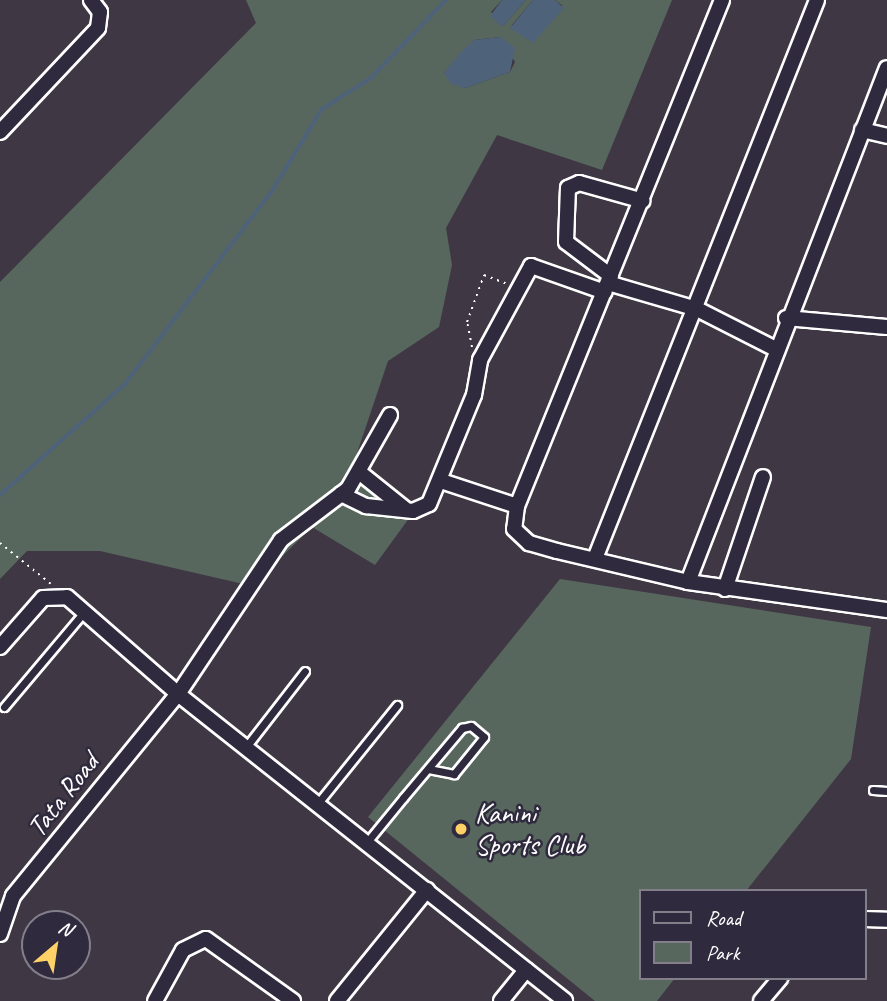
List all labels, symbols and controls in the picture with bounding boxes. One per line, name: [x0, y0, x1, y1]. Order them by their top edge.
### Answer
street label: Tata Road: [20, 747, 106, 843]
place label: Kanini Sports Club: [475, 796, 585, 862]
marker: Kanini Sports Club: [453, 821, 469, 837]
legend: [638, 889, 866, 980]
text: Road: [706, 905, 741, 931]
north arrow: [21, 910, 91, 980]
text: N: [54, 915, 76, 942]
text: Park: [706, 940, 739, 966]

